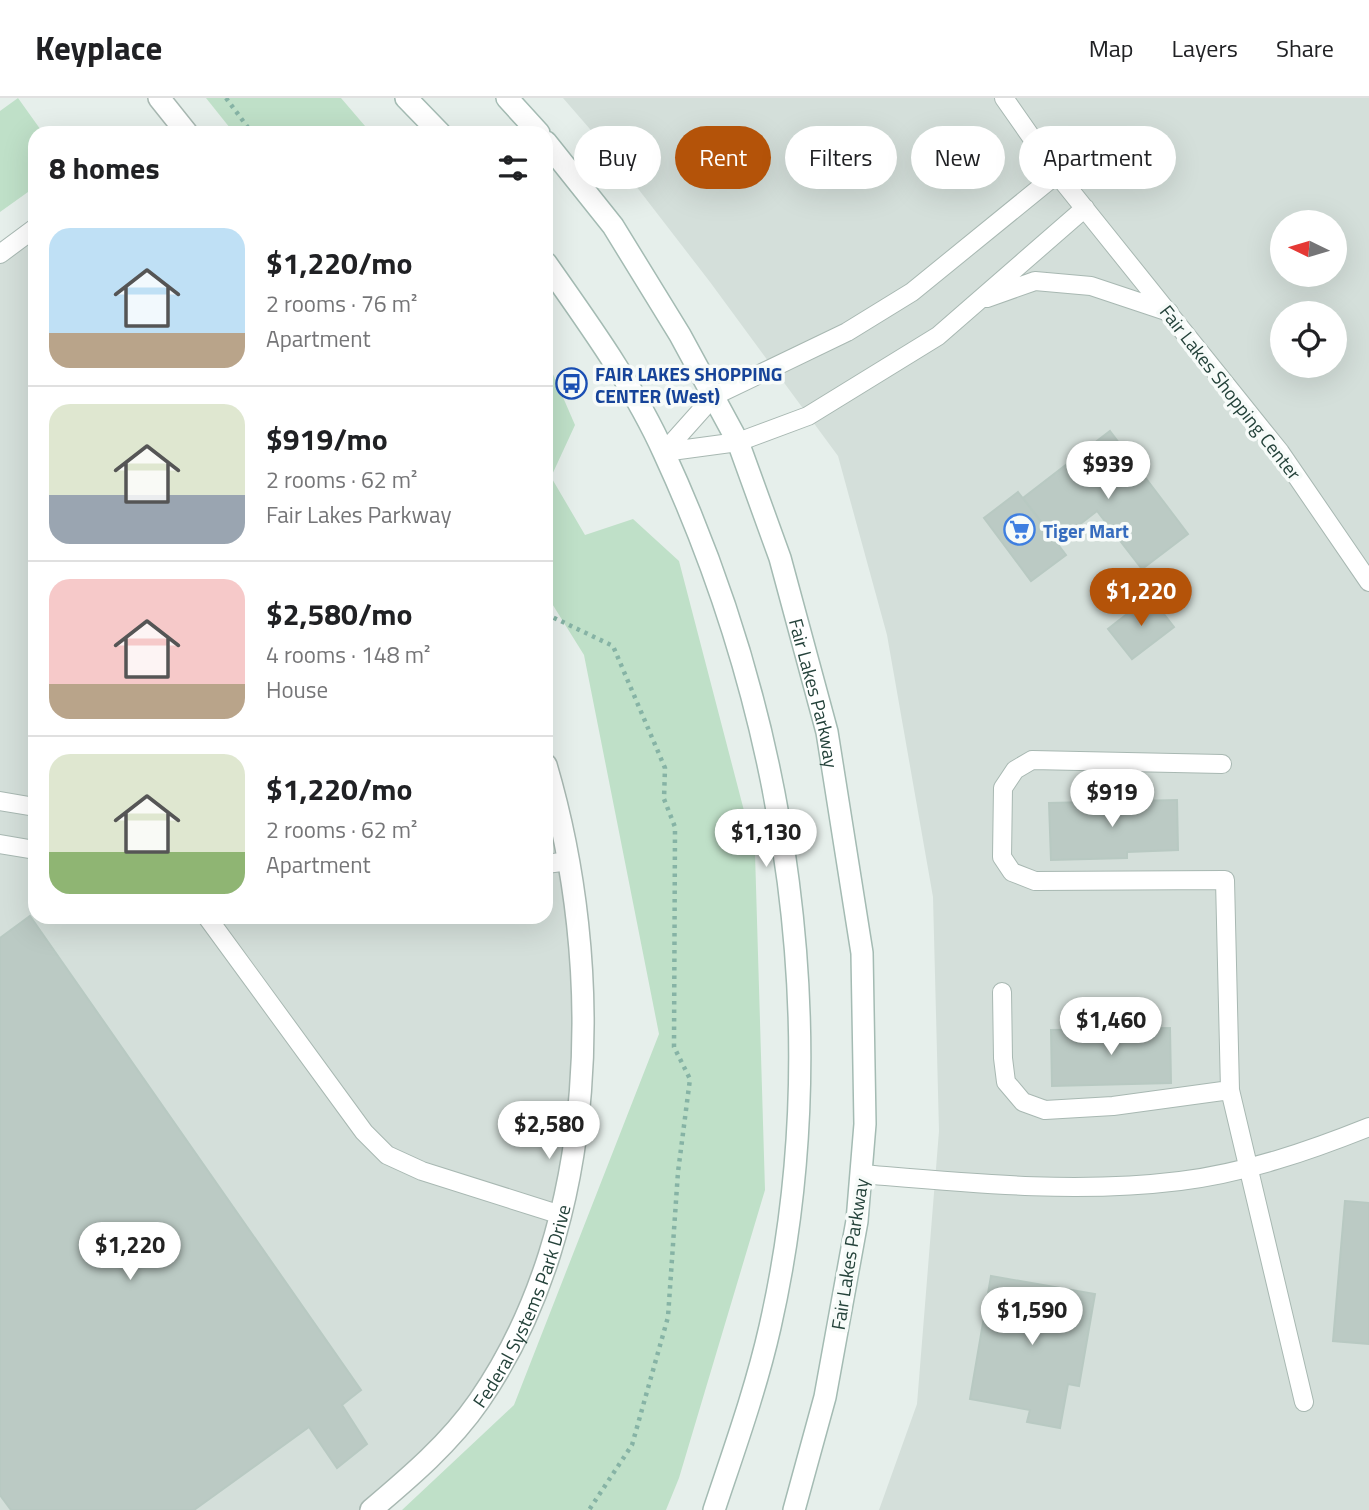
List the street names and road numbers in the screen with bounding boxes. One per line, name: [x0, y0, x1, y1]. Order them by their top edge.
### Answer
street label: Fair Lakes Shopping Center: [1153, 298, 1309, 486]
street label: Fair Lakes Parkway: [782, 615, 847, 770]
street label: Fair Lakes Parkway: [823, 1176, 875, 1332]
street label: Federal Systems Park Drive: [465, 1201, 577, 1413]

